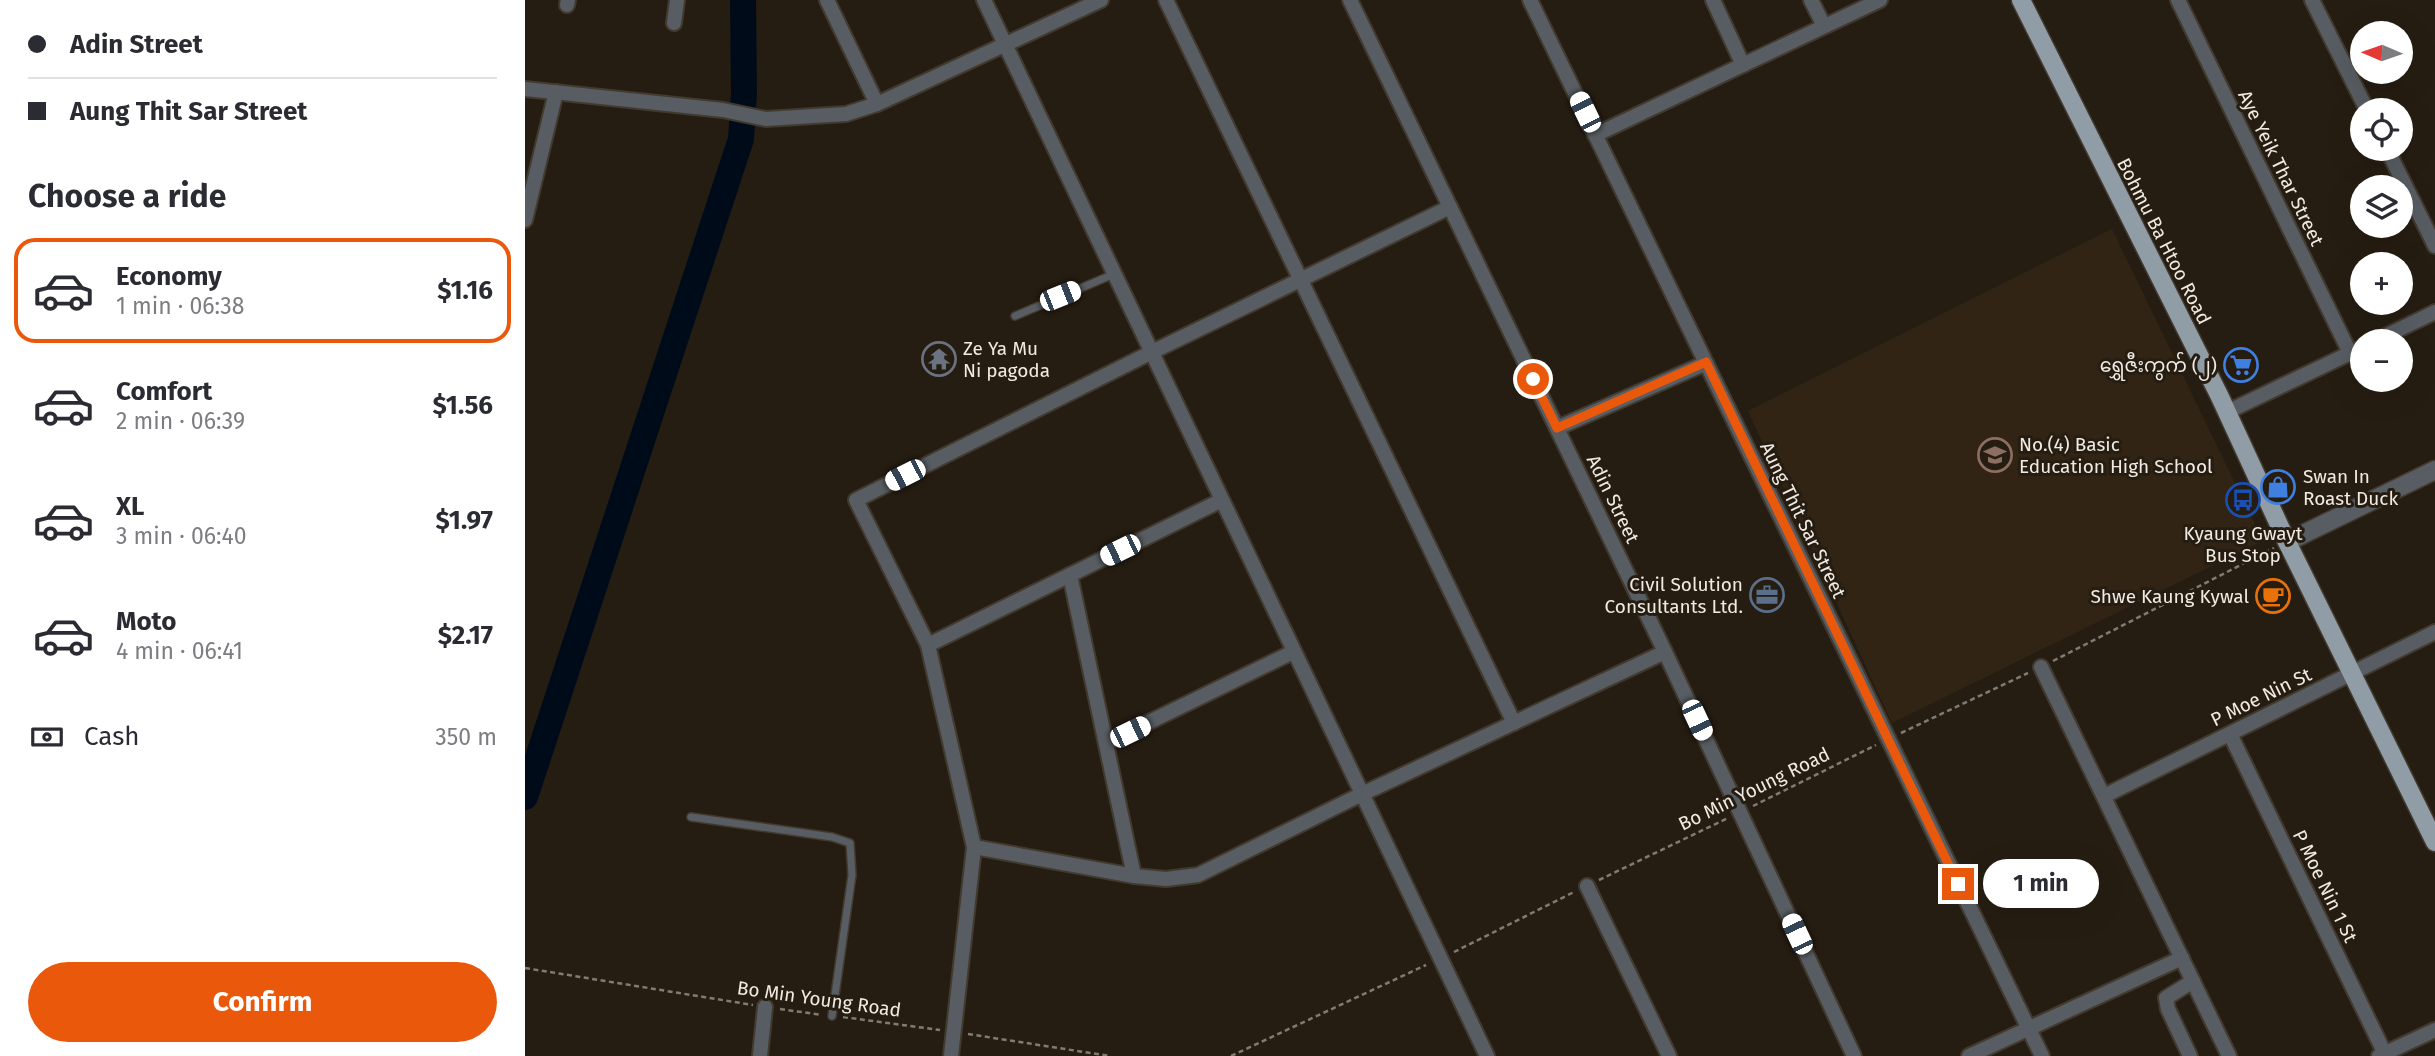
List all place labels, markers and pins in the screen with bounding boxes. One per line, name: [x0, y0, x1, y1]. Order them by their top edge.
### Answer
place label: Ze Ya Mu Ni pagoda: [963, 337, 1050, 382]
temple icon: Ze Ya Mu Ni pagoda: [920, 340, 958, 378]
supermarket icon: ရွှေဇီးကွက် (၂): [2222, 346, 2260, 384]
place label: ရွှေဇီးကွက် (၂): [2100, 351, 2217, 381]
place label: No.(4) Basic Education High School: [2019, 433, 2213, 478]
school or university icon: No.(4) Basic Education High School: [1976, 436, 2014, 474]
place label: Swan In Roast Duck: [2303, 465, 2398, 510]
shop icon: Swan In Roast Duck: [2259, 468, 2297, 506]
bus stop icon: Kyaung Gwayt Bus Stop: [2224, 481, 2262, 519]
place label: Kyaung Gwayt Bus Stop: [2183, 522, 2303, 567]
place label: Civil Solution Consultants Ltd.: [1605, 573, 1743, 618]
office icon: Civil Solution Consultants Ltd.: [1748, 576, 1786, 614]
cafe icon: Shwe Kaung Kywal: [2254, 577, 2292, 615]
place label: Shwe Kaung Kywal: [2091, 585, 2249, 608]

